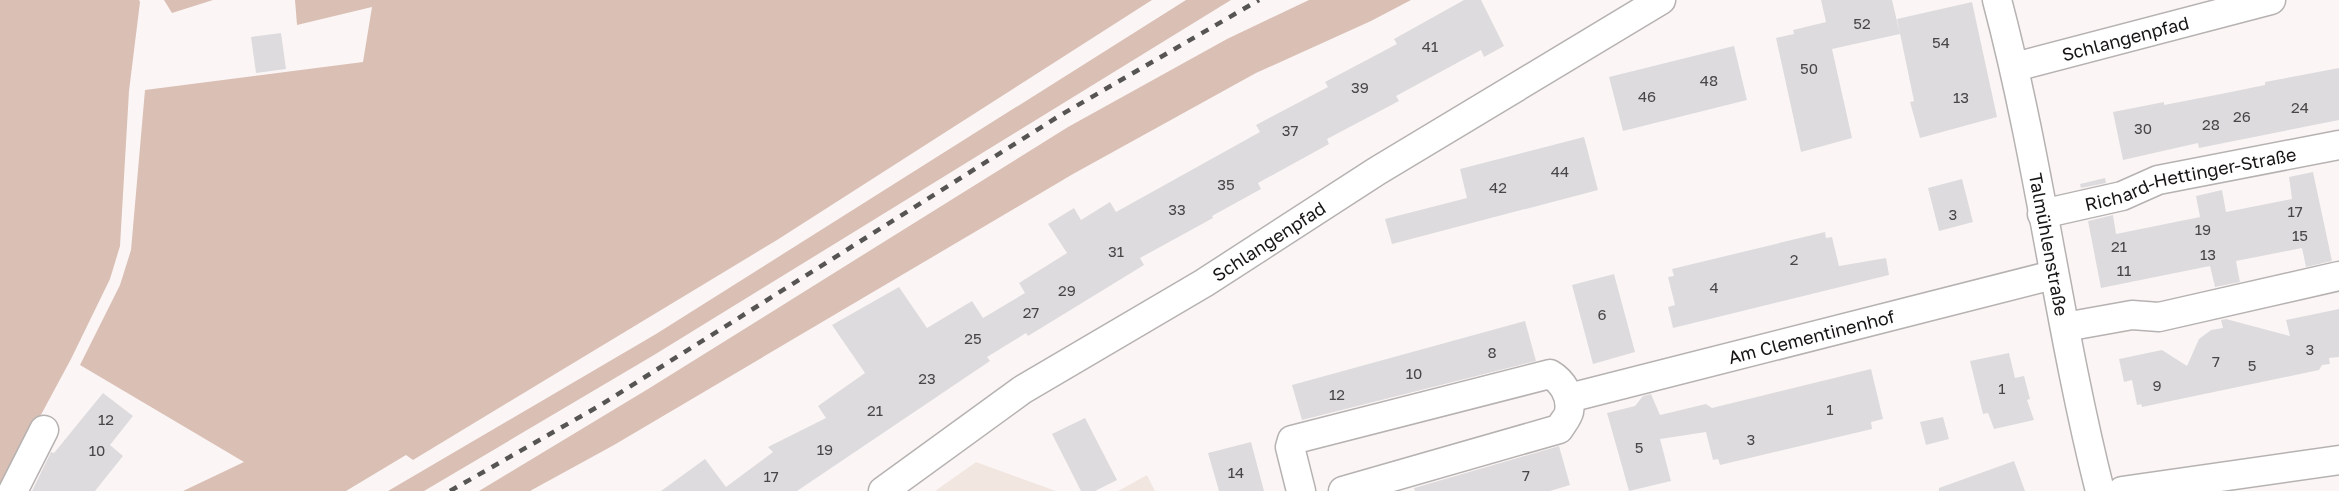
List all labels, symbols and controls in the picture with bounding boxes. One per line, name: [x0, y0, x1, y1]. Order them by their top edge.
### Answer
street label: Schlangenpfad: [2059, 11, 2191, 65]
house number: 52: [1853, 14, 1871, 32]
house number: 54: [1932, 33, 1950, 51]
house number: 41: [1422, 37, 1438, 55]
house number: 50: [1800, 59, 1818, 77]
house number: 48: [1700, 71, 1718, 89]
house number: 39: [1351, 78, 1369, 96]
house number: 46: [1638, 87, 1656, 105]
house number: 13: [1953, 88, 1969, 106]
house number: 24: [2291, 98, 2309, 116]
house number: 26: [2233, 107, 2251, 125]
house number: 28: [2202, 115, 2220, 133]
house number: 30: [2134, 119, 2152, 137]
house number: 37: [1282, 121, 1298, 139]
street label: Richard-Hettinger-Straße: [2083, 143, 2298, 215]
house number: 44: [1551, 162, 1569, 180]
street label: Talmühlenstraße: [2025, 171, 2073, 318]
house number: 35: [1217, 175, 1235, 193]
house number: 42: [1489, 178, 1507, 196]
street label: Schlangenpfad: [1208, 196, 1329, 286]
house number: 33: [1168, 200, 1186, 218]
house number: 17: [2287, 202, 2303, 220]
house number: 3: [1949, 205, 1957, 223]
house number: 19: [2195, 220, 2211, 238]
house number: 15: [2292, 226, 2308, 244]
house number: 21: [2111, 237, 2127, 255]
house number: 31: [1108, 242, 1124, 260]
house number: 13: [2200, 245, 2216, 263]
house number: 2: [1790, 250, 1798, 268]
house number: 11: [2117, 261, 2131, 279]
house number: 4: [1709, 278, 1719, 296]
house number: 29: [1058, 281, 1076, 299]
house number: 27: [1023, 303, 1039, 321]
house number: 6: [1597, 305, 1607, 323]
street label: Am Clementinenhof: [1726, 305, 1897, 368]
house number: 25: [964, 329, 982, 347]
house number: 3: [2306, 340, 2314, 358]
house number: 8: [1487, 343, 1497, 361]
house number: 7: [2212, 352, 2220, 370]
house number: 5: [2248, 356, 2256, 374]
house number: 10: [1406, 364, 1422, 382]
house number: 23: [918, 369, 936, 387]
house number: 9: [2152, 376, 2162, 394]
house number: 1: [1998, 379, 2006, 397]
house number: 12: [1329, 385, 1345, 403]
house number: 1: [1826, 400, 1834, 418]
house number: 21: [867, 401, 883, 419]
house number: 12: [98, 410, 114, 428]
house number: 3: [1747, 430, 1755, 448]
house number: 5: [1635, 438, 1643, 456]
house number: 19: [817, 440, 833, 458]
house number: 10: [89, 441, 105, 459]
house number: 14: [1228, 463, 1244, 481]
house number: 7: [1522, 466, 1530, 484]
house number: 17: [763, 467, 779, 485]

